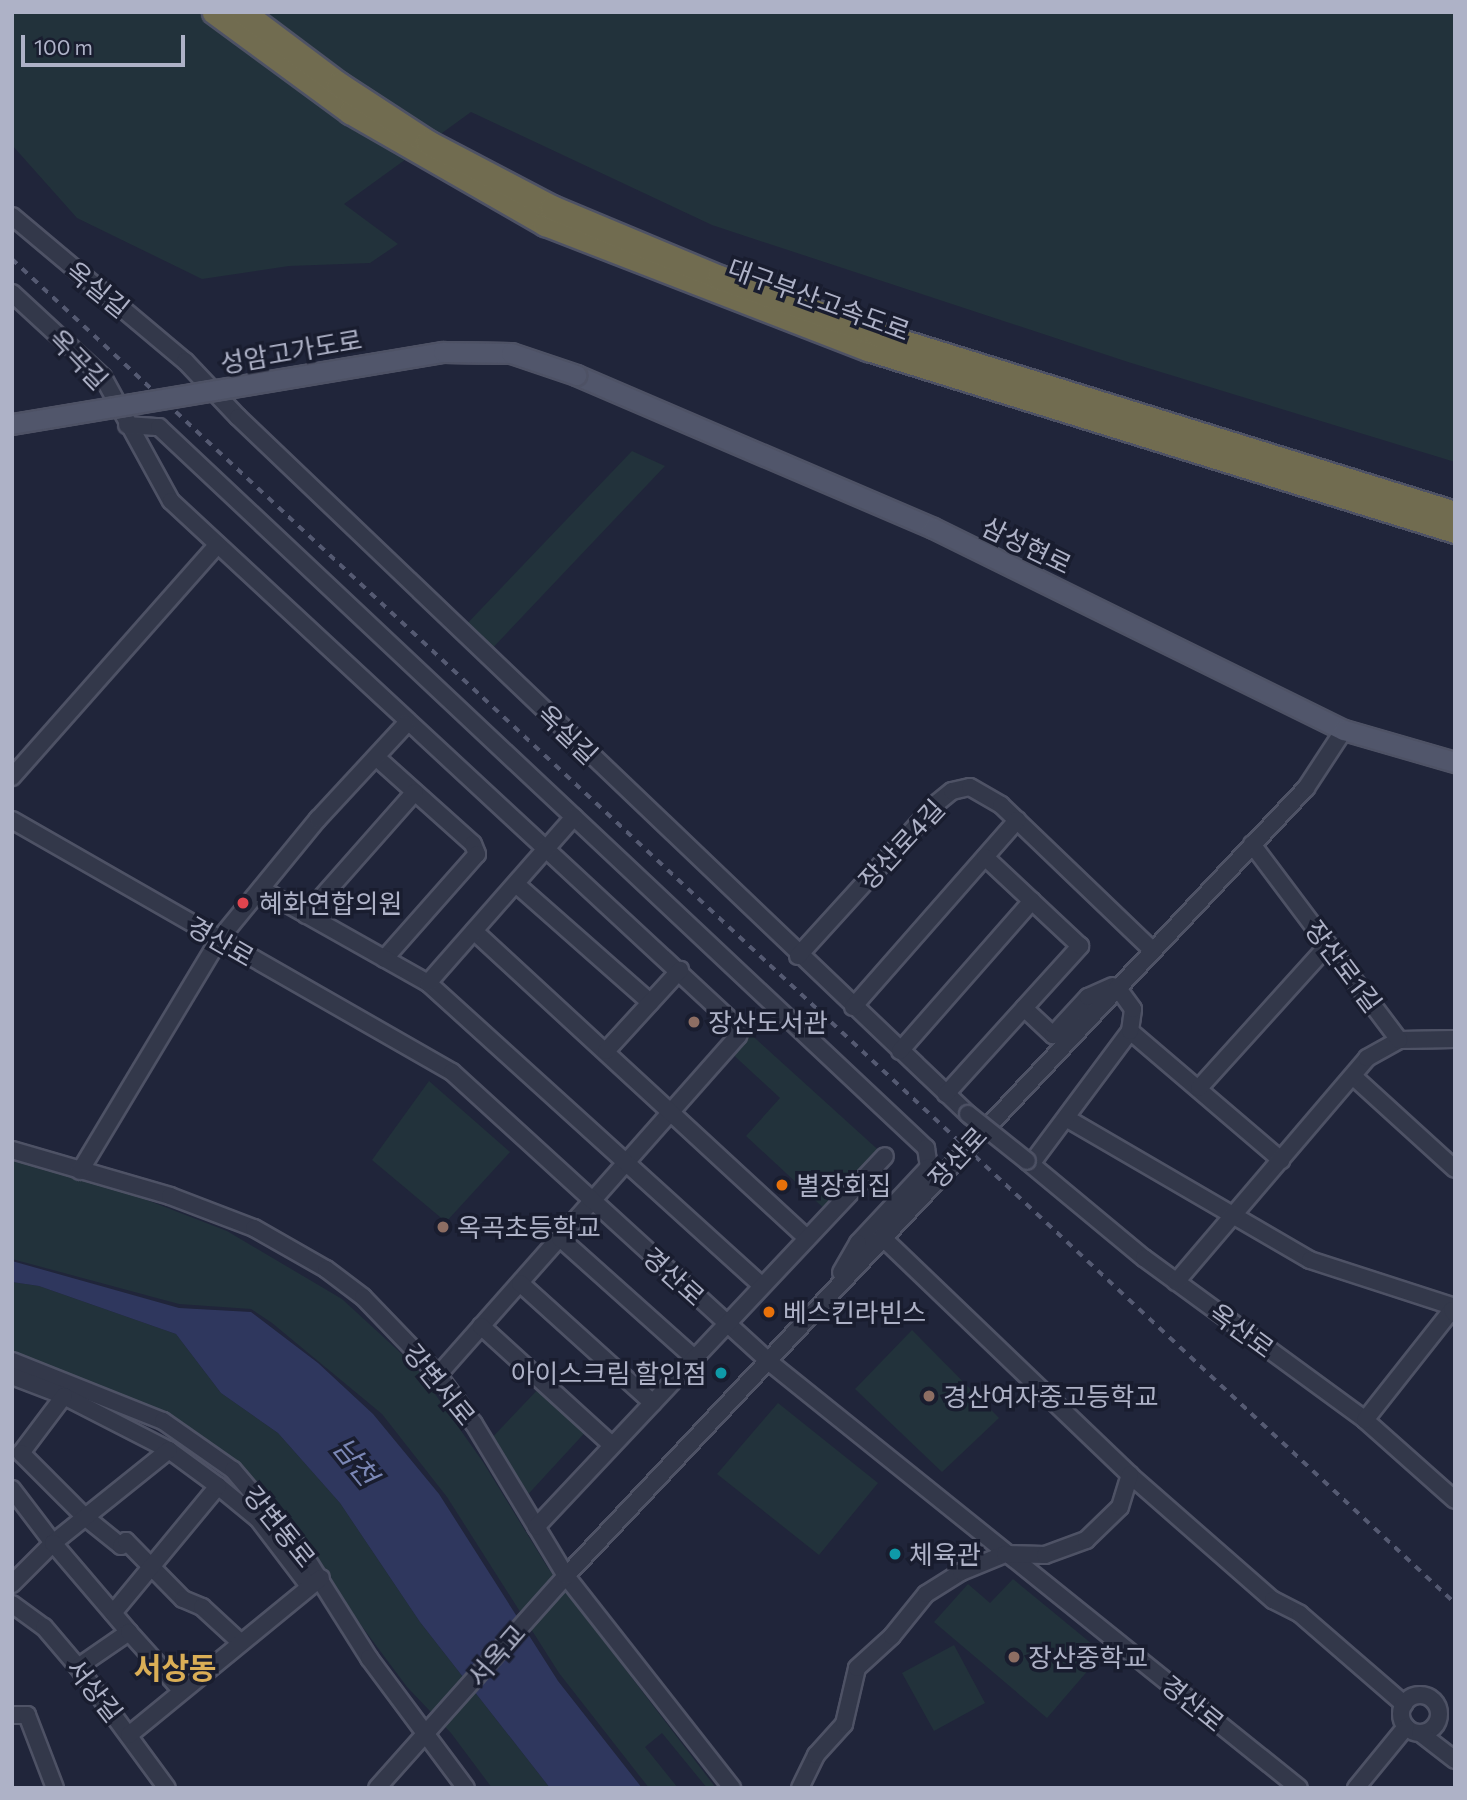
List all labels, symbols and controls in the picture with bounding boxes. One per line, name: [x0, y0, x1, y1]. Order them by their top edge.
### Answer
scale bar: [24, 21, 189, 65]
text: 100 m: [34, 34, 93, 59]
street label: 대구부산고속도로: [724, 252, 914, 346]
street label: 옥실길: [60, 254, 136, 324]
street label: 옥곡길: [43, 322, 115, 396]
street label: 성암고가도로: [218, 323, 364, 379]
street label: 삼성현로: [977, 510, 1077, 580]
street label: 옥실길: [531, 698, 605, 770]
street label: 장산로4길: [852, 793, 950, 895]
place label: 혜화연합의원: [259, 887, 403, 919]
marker: 혜화연합의원: [233, 893, 253, 913]
street label: 경산로: [182, 910, 260, 972]
street label: 장산로1길: [1299, 914, 1389, 1018]
place label: 장산도서관: [708, 1006, 828, 1038]
marker: 장산도서관: [686, 1014, 702, 1030]
street label: 장산로: [921, 1120, 993, 1194]
place label: 별장회집: [796, 1169, 892, 1201]
marker: 별장회집: [774, 1177, 790, 1193]
place label: 옥곡초등학교: [457, 1211, 601, 1243]
marker: 옥곡초등학교: [435, 1219, 451, 1235]
street label: 경산로: [637, 1240, 711, 1312]
place label: 베스킨라빈스: [783, 1296, 927, 1328]
street label: 옥산로: [1204, 1296, 1280, 1364]
marker: 베스킨라빈스: [761, 1304, 777, 1320]
street label: 강변서로: [398, 1337, 482, 1431]
place label: 아이스크림 할인점: [511, 1357, 707, 1389]
marker: 아이스크림 할인점: [713, 1365, 729, 1381]
place label: 경산여자중고등학교: [943, 1380, 1158, 1412]
marker: 경산여자중고등학교: [921, 1388, 937, 1404]
water label: 남천: [327, 1430, 385, 1492]
street label: 강변동로: [238, 1479, 322, 1573]
place label: 체육관: [909, 1538, 981, 1570]
marker: 체육관: [887, 1546, 903, 1562]
street label: 서옥교: [461, 1618, 531, 1692]
place label: 장산중학교: [1028, 1641, 1148, 1673]
district label: 서상동: [134, 1649, 216, 1685]
marker: 장산중학교: [1006, 1649, 1022, 1665]
street label: 서상길: [61, 1652, 129, 1728]
street label: 경산로: [1155, 1668, 1231, 1738]

